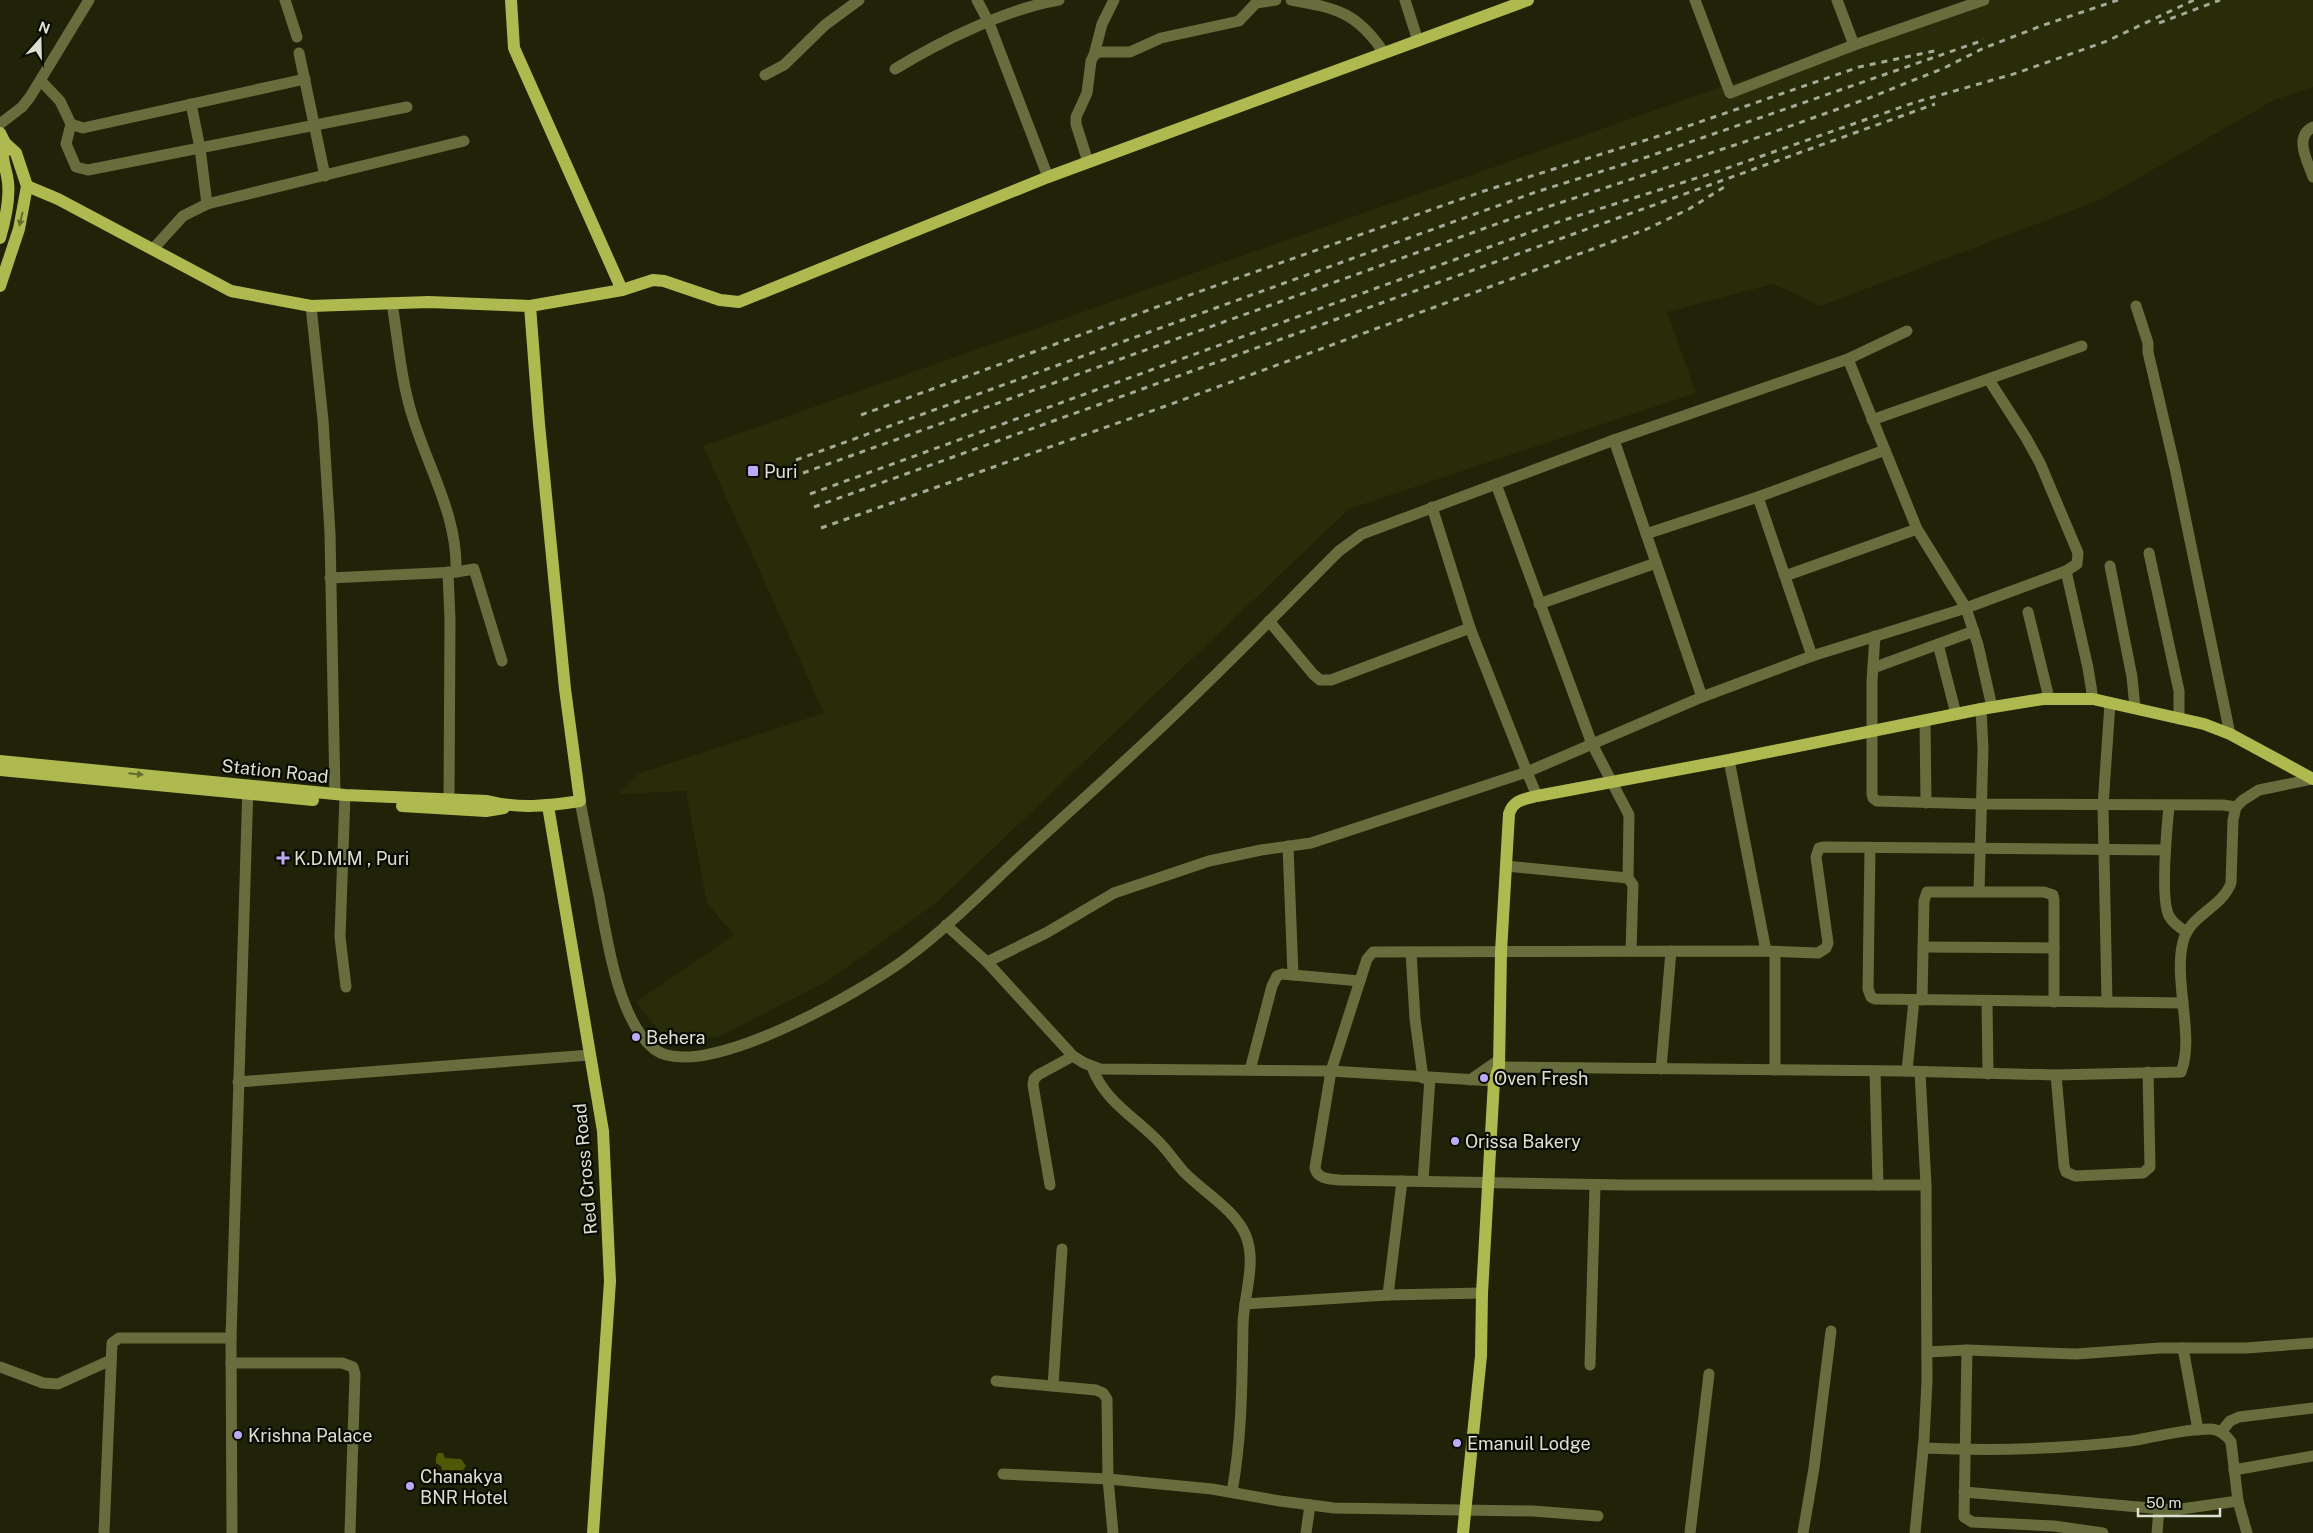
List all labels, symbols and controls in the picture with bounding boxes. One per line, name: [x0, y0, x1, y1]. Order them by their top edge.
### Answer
north arrow: [15, 15, 65, 65]
text: N: [37, 18, 52, 37]
one-way arrow: [17, 212, 25, 227]
place label: Puri: [764, 461, 797, 482]
marker: Puri: [746, 464, 760, 478]
street label: Station Road: [221, 755, 329, 787]
one-way arrow: [128, 770, 144, 778]
place label: K.D.M.M , Puri: [294, 848, 409, 869]
marker: K.D.M.M , Puri: [276, 851, 290, 865]
place label: Behera: [646, 1027, 706, 1048]
marker: Behera: [630, 1031, 642, 1043]
place label: Oven Fresh: [1494, 1068, 1588, 1089]
marker: Oven Fresh: [1478, 1072, 1490, 1084]
street label: Red Cross Road: [569, 1102, 601, 1236]
place label: Orissa Bakery: [1465, 1131, 1581, 1152]
marker: Orissa Bakery: [1449, 1135, 1461, 1147]
place label: Krishna Palace: [248, 1425, 372, 1446]
marker: Krishna Palace: [232, 1429, 244, 1441]
place label: Emanuil Lodge: [1467, 1433, 1591, 1454]
marker: Emanuil Lodge: [1451, 1437, 1463, 1449]
place label: Chanakya BNR Hotel: [420, 1466, 508, 1508]
marker: Chanakya BNR Hotel: [404, 1480, 416, 1492]
scale bar: [2138, 1486, 2220, 1518]
text: 50 m: [2146, 1494, 2181, 1511]

